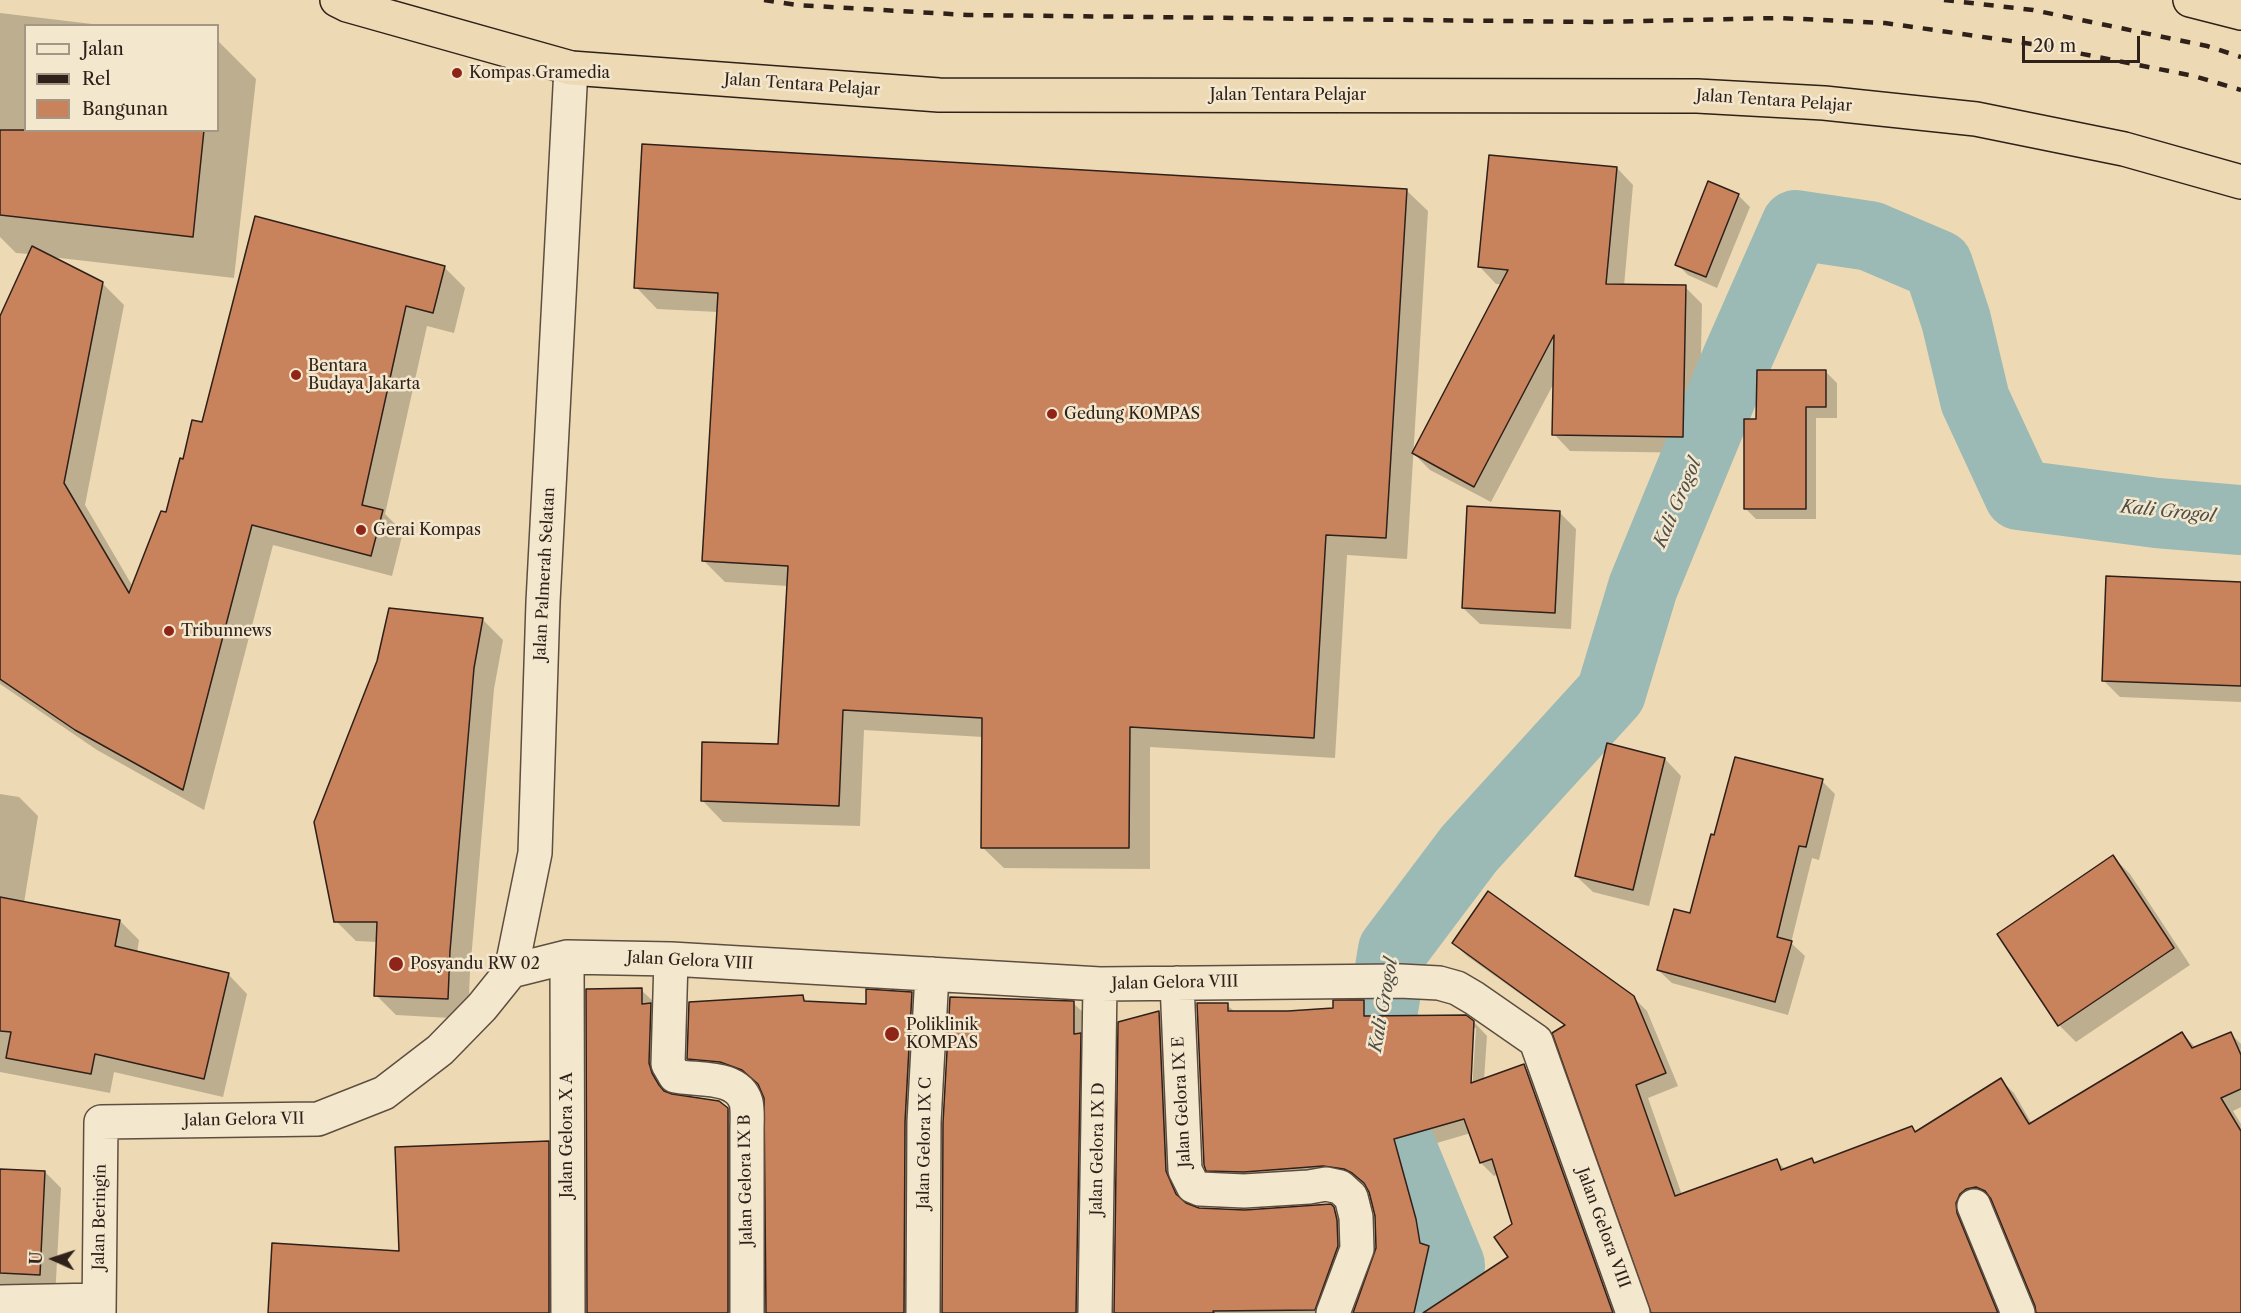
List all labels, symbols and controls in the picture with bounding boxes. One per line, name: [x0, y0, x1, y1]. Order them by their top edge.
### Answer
legend: [24, 24, 219, 132]
scale bar: [2025, 24, 2144, 62]
text: 20 m: [2033, 35, 2076, 57]
text: Jalan: [82, 38, 124, 60]
place label: Kompas Gramedia: [469, 63, 610, 83]
marker: Kompas Gramedia: [450, 66, 464, 80]
text: Rel: [82, 68, 111, 90]
street label: Jalan Tentara Pelajar: [723, 70, 881, 100]
street label: Jalan Tentara Pelajar: [1210, 85, 1366, 105]
street label: Jalan Tentara Pelajar: [1695, 86, 1853, 116]
text: Bangunan: [82, 98, 168, 120]
place label: Bentara Budaya Jakarta: [308, 356, 420, 394]
marker: Bentara Budaya Jakarta: [289, 368, 303, 382]
place label: Gedung KOMPAS: [1064, 404, 1200, 424]
marker: Gedung KOMPAS: [1045, 407, 1059, 421]
water label: Kali Grogol: [1649, 455, 1707, 551]
street label: Jalan Palmerah Selatan: [531, 487, 559, 661]
water label: Kali Grogol: [2120, 496, 2216, 528]
place label: Gerai Kompas: [373, 520, 481, 540]
marker: Gerai Kompas: [354, 523, 368, 537]
place label: Tribunnews: [181, 621, 272, 641]
marker: Tribunnews: [162, 624, 176, 638]
street label: Jalan Gelora VIII: [626, 948, 754, 974]
place label: Posyandu RW 02: [410, 954, 540, 974]
marker: Posyandu RW 02: [387, 955, 405, 973]
water label: Kali Grogol: [1365, 956, 1403, 1054]
street label: Jalan Gelora VIII: [1111, 972, 1239, 994]
place label: Poliklinik KOMPAS: [906, 1015, 979, 1053]
marker: Poliklinik KOMPAS: [883, 1025, 901, 1043]
street label: Jalan Gelora IX E: [1169, 1036, 1195, 1168]
street label: Jalan Gelora X A: [557, 1072, 577, 1198]
street label: Jalan Gelora IX C: [914, 1077, 936, 1209]
street label: Jalan Gelora IX D: [1087, 1082, 1109, 1216]
street label: Jalan Gelora VII: [183, 1109, 305, 1131]
street label: Jalan Gelora IX B: [735, 1114, 757, 1246]
street label: Jalan Beringin: [89, 1164, 111, 1270]
street label: Jalan Gelora VIII: [1572, 1165, 1634, 1291]
north arrow: [24, 1229, 84, 1289]
text: U: [26, 1251, 46, 1265]

